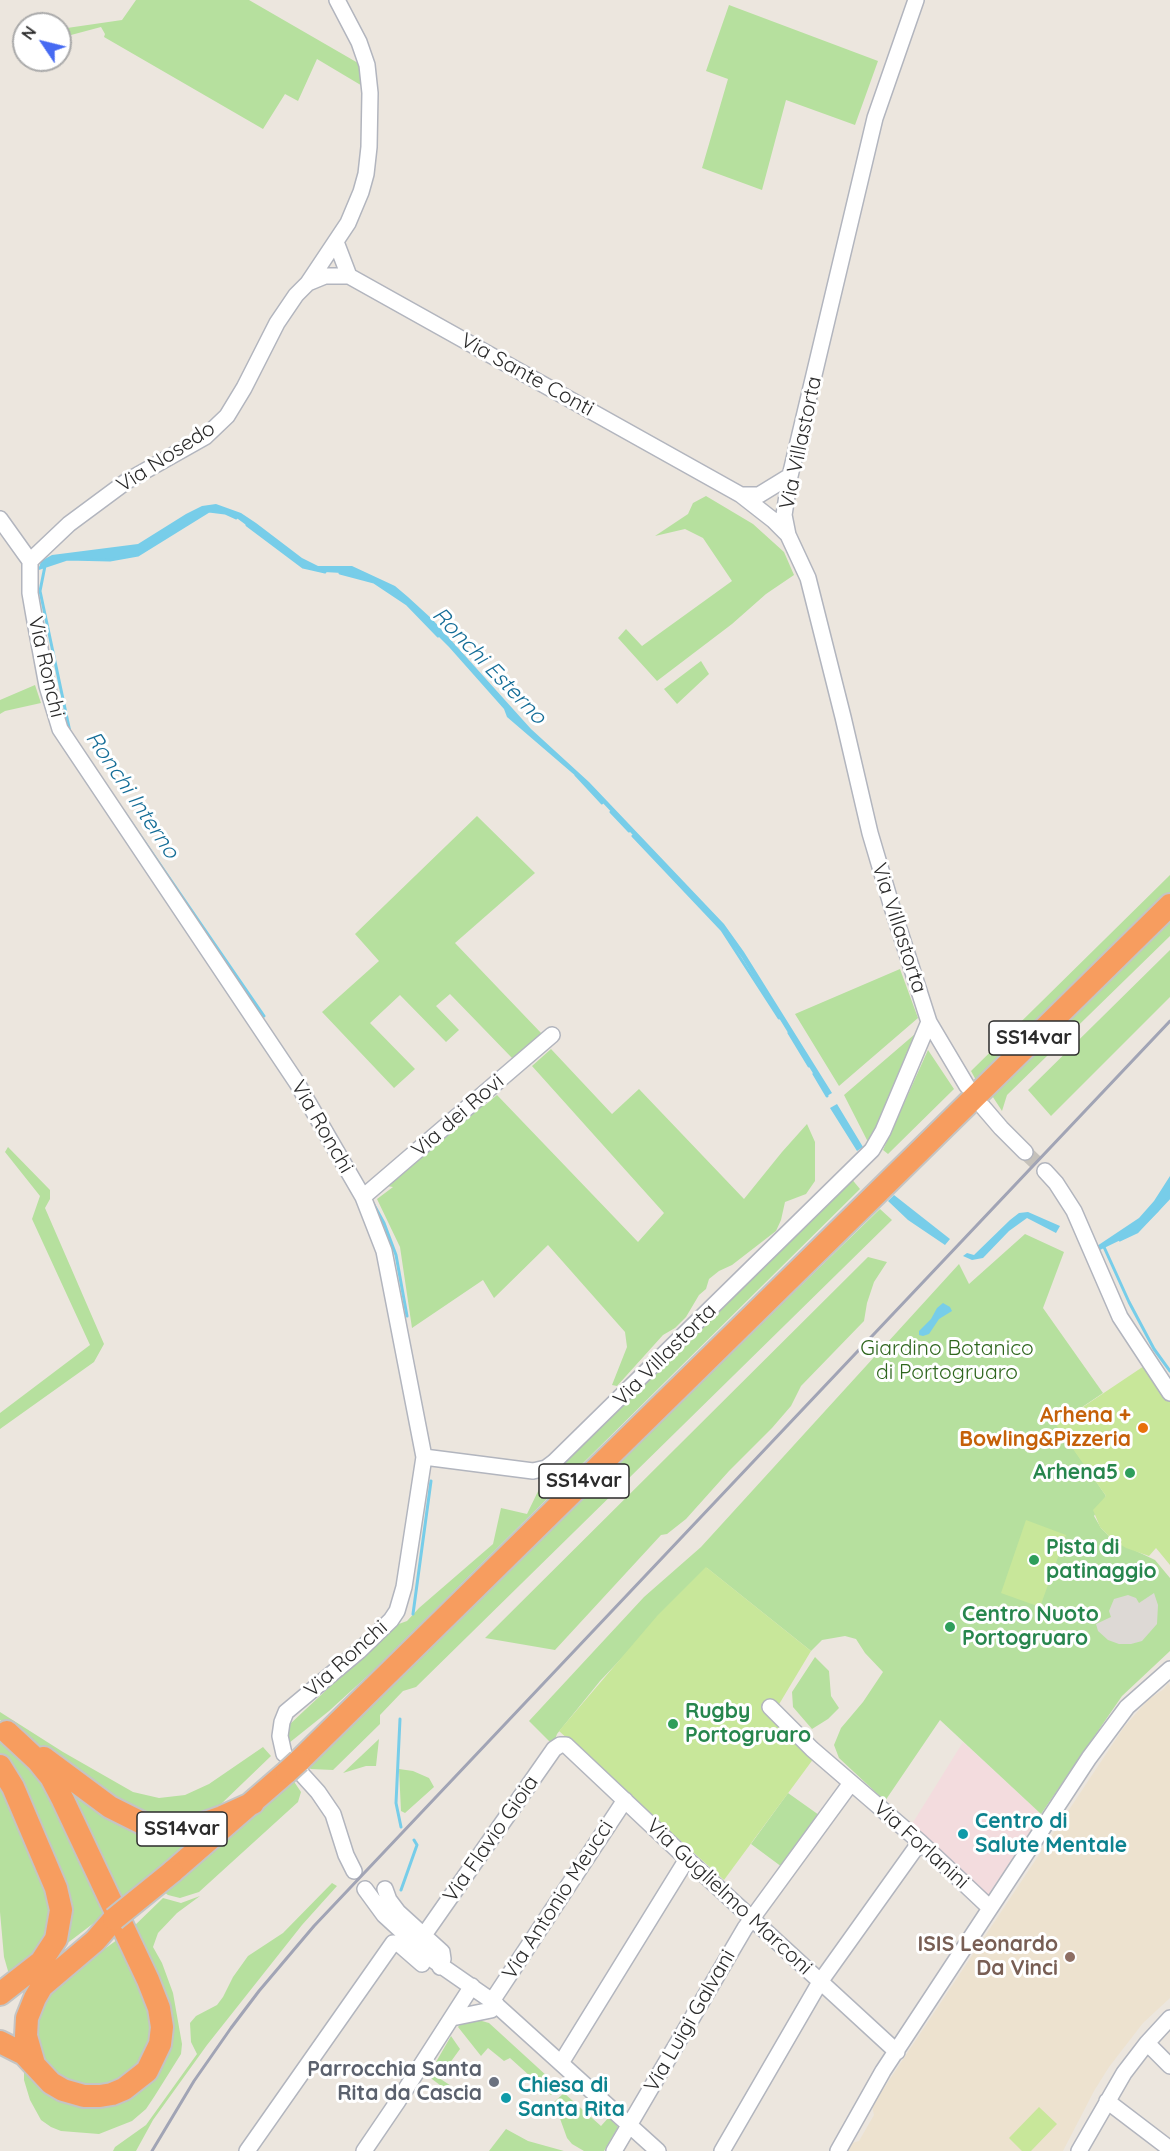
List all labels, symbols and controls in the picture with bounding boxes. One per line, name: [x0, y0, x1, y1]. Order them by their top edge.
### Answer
north arrow: [12, 12, 72, 72]
text: N: [17, 22, 40, 43]
street label: Via Sante Conti: [456, 328, 598, 422]
street label: Via Villastorta: [775, 374, 827, 512]
street label: Via Nosedo: [112, 416, 220, 498]
water label: Ronchi Esterno: [427, 602, 551, 730]
street label: Via Ronchi: [22, 614, 70, 720]
water label: Ronchi Interno: [80, 726, 184, 864]
street label: Via Villastorta: [866, 860, 932, 996]
road number: SS14var: [989, 1021, 1079, 1055]
street label: Via dei Rovi: [407, 1069, 509, 1163]
street label: Via Ronchi: [285, 1076, 359, 1178]
street label: Via Villastorta: [608, 1298, 722, 1412]
park label: Giardino Botanico di Portogruaro: [860, 1336, 1034, 1386]
place label: Arhena + Bowling&Pizzeria: [959, 1403, 1131, 1453]
marker: Arhena + Bowling&Pizzeria: [1136, 1421, 1150, 1435]
place label: Arhena5: [1033, 1460, 1118, 1486]
road number: SS14var: [539, 1464, 629, 1498]
marker: Arhena5: [1123, 1466, 1137, 1480]
place label: Pista di patinaggio: [1046, 1535, 1156, 1585]
marker: Pista di patinaggio: [1027, 1553, 1041, 1567]
place label: Centro Nuoto Portogruaro: [962, 1602, 1099, 1652]
street label: Via Ronchi: [299, 1615, 393, 1703]
marker: Centro Nuoto Portogruaro: [943, 1620, 957, 1634]
place label: Rugby Portogruaro: [685, 1699, 811, 1749]
marker: Rugby Portogruaro: [666, 1717, 680, 1731]
street label: Via Flavio Gioia: [438, 1771, 544, 1907]
street label: Via Forlanini: [868, 1795, 974, 1895]
place label: Centro di Salute Mentale: [975, 1809, 1127, 1859]
road number: SS14var: [137, 1812, 227, 1846]
street label: Via Guglielmo Marconi: [641, 1813, 817, 1981]
street label: Via Antonio Meucci: [497, 1816, 619, 1984]
marker: Centro di Salute Mentale: [956, 1827, 970, 1841]
place label: ISIS Leonardo Da Vinci: [918, 1932, 1058, 1982]
street label: Via Luigi Galvani: [639, 1945, 741, 2097]
marker: ISIS Leonardo Da Vinci: [1063, 1950, 1077, 1964]
place label: Parrocchia Santa Rita da Cascia: [307, 2057, 482, 2107]
place label: Chiesa di Santa Rita: [518, 2073, 625, 2123]
marker: Parrocchia Santa Rita da Cascia: [487, 2075, 501, 2089]
marker: Chiesa di Santa Rita: [499, 2091, 513, 2105]

